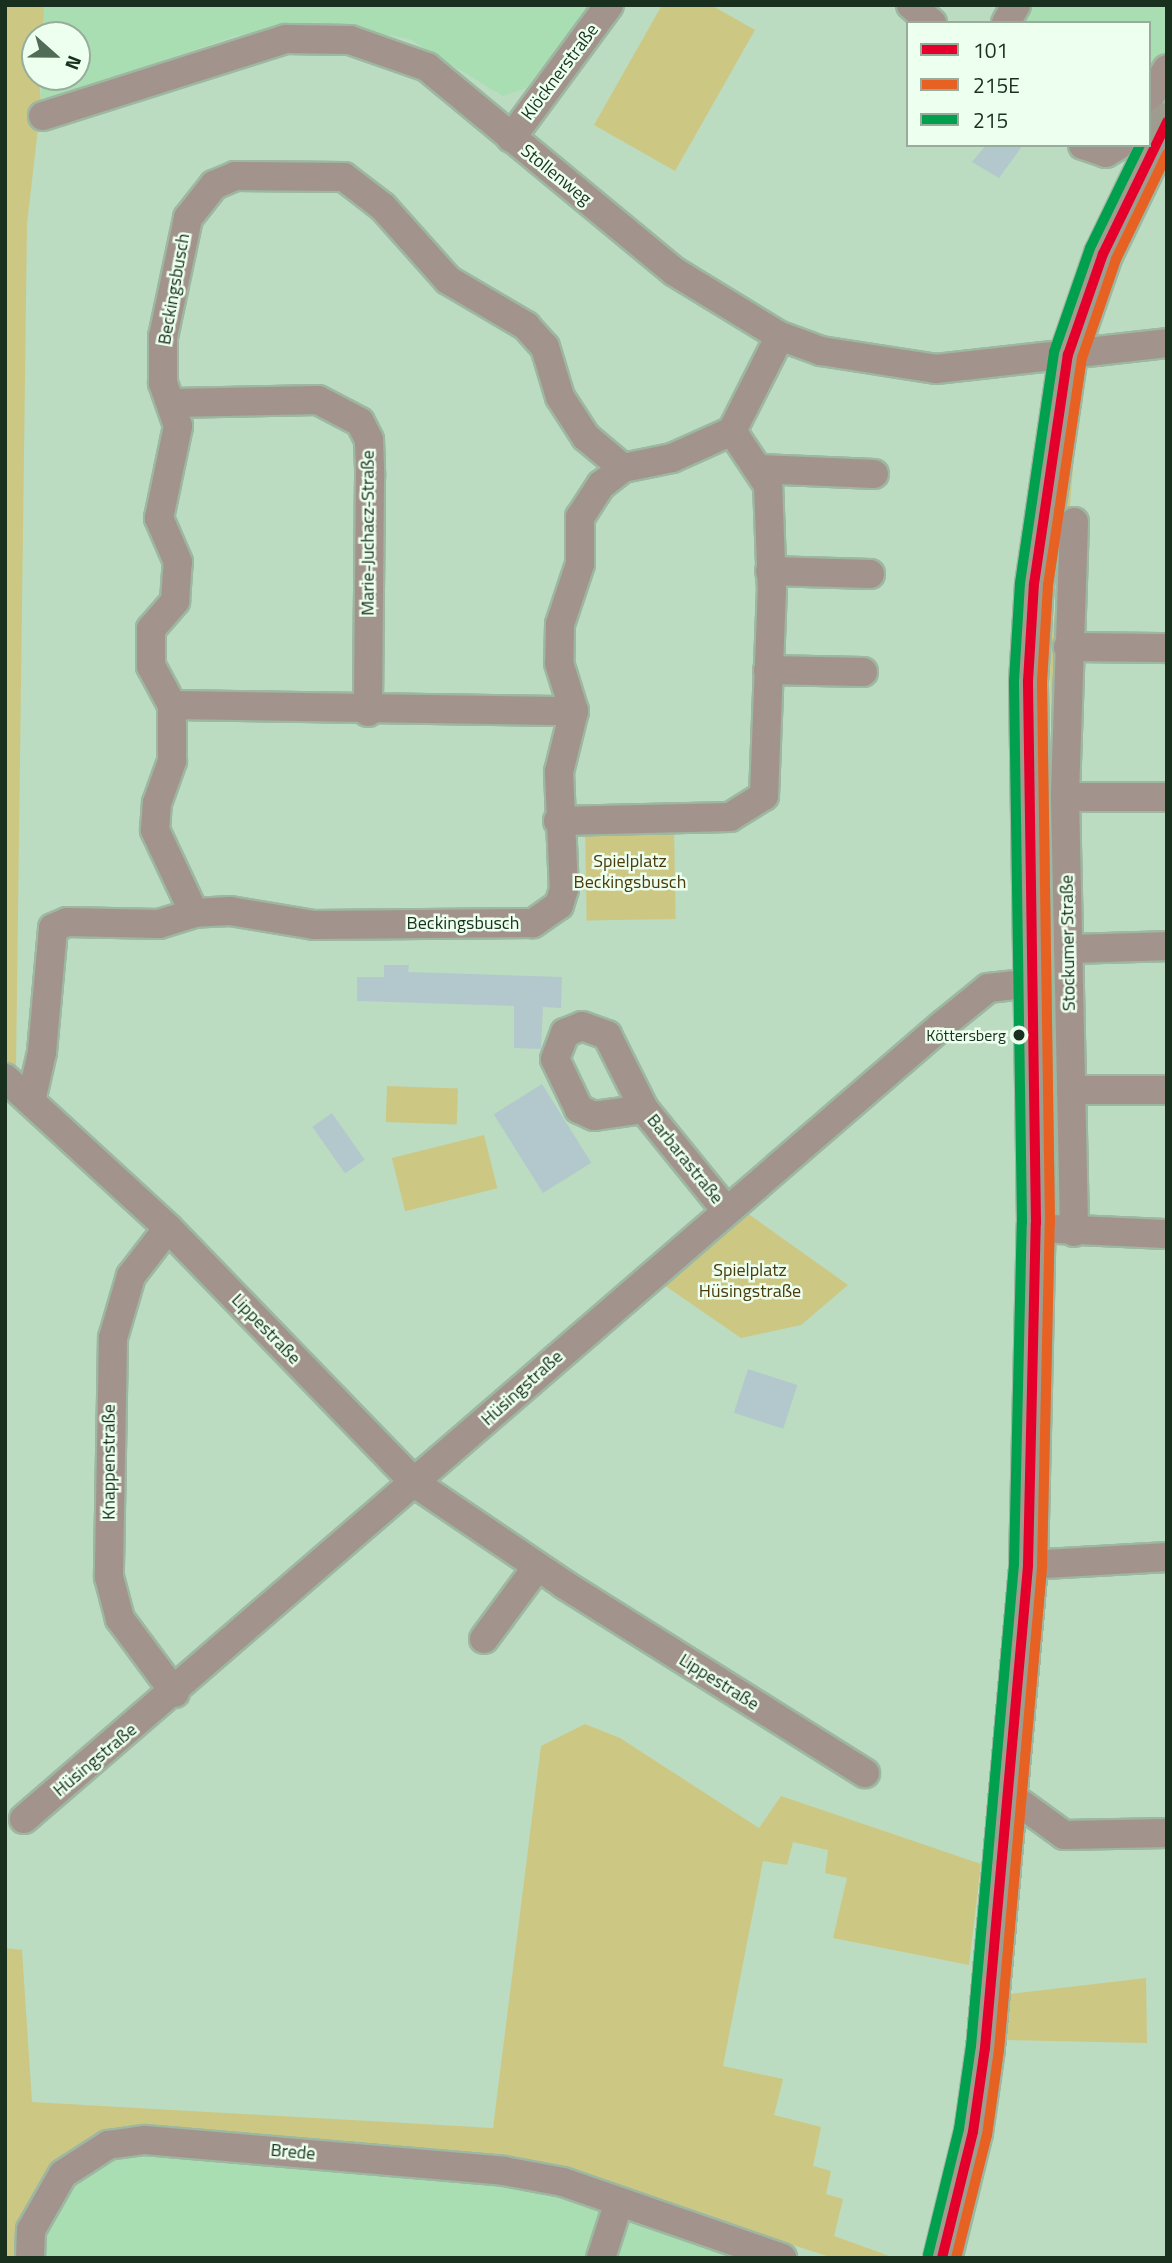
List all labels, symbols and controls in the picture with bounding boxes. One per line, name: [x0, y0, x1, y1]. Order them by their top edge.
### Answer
street label: Klöcknerstraße: [517, 20, 603, 124]
north arrow: [21, 21, 91, 91]
legend: [906, 21, 1151, 147]
text: 101: [973, 34, 1008, 66]
text: N: [58, 52, 90, 74]
text: 215E: [973, 69, 1020, 101]
text: 215: [973, 104, 1008, 136]
street label: Stollenweg: [516, 140, 596, 210]
street label: Beckingsbusch: [154, 232, 194, 346]
street label: Marie-Juchacz-Straße: [357, 450, 379, 616]
park label: Spielplatz Beckingsbusch: [574, 851, 686, 894]
street label: Stockumer Straße: [1056, 875, 1080, 1011]
street label: Beckingsbusch: [407, 912, 519, 934]
place label: Köttersberg: [926, 1025, 1006, 1045]
marker: Köttersberg: [1012, 1028, 1026, 1042]
street label: Barbarastraße: [642, 1110, 728, 1208]
park label: Spielplatz Hüsingstraße: [699, 1260, 801, 1302]
street label: Lippestraße: [227, 1289, 305, 1369]
street label: Hüsingstraße: [477, 1346, 567, 1430]
street label: Knappenstraße: [98, 1404, 120, 1520]
street label: Lippestraße: [675, 1649, 763, 1715]
street label: Hüsingstraße: [49, 1719, 141, 1801]
street label: Brede: [270, 2139, 316, 2165]

